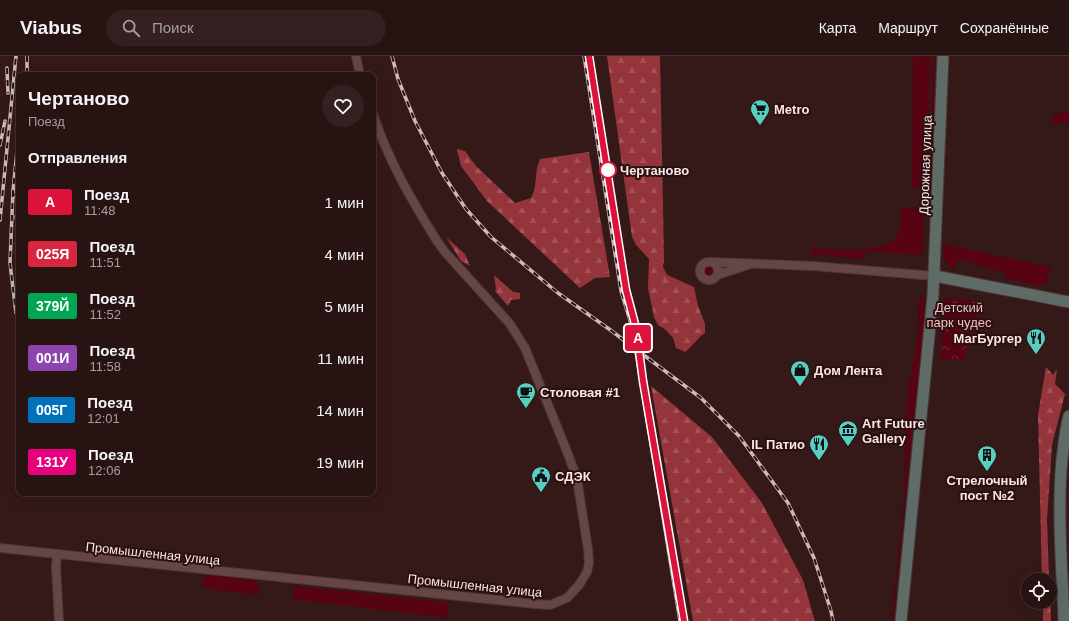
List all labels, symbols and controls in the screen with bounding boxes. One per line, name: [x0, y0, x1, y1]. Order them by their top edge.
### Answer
search box: [106, 10, 386, 46]
text: Viabus: [20, 17, 82, 38]
icon: search: [120, 17, 142, 39]
text: Поиск: [152, 19, 194, 36]
text: Карта: [819, 20, 856, 36]
text: Маршрут: [878, 20, 938, 36]
text: Сохранённые: [960, 20, 1049, 36]
button: heart: [322, 85, 364, 127]
text: Чертаново: [28, 88, 129, 109]
supermarket icon: Metro: [749, 98, 771, 126]
place label: Metro: [774, 102, 809, 117]
text: Поезд: [28, 114, 65, 129]
street label: Дорожная улица: [916, 114, 935, 215]
text: Отправления: [28, 149, 127, 166]
marker: Чертаново: [599, 161, 617, 179]
place label: Чертаново: [620, 163, 689, 178]
text: Поезд: [84, 186, 129, 203]
text: A: [45, 194, 55, 210]
text: 1 мин: [325, 194, 364, 211]
text: 11:48: [84, 203, 116, 218]
text: Поезд: [89, 238, 135, 255]
text: 025Я: [36, 246, 69, 262]
text: 4 мин: [325, 246, 364, 263]
text: 11:51: [89, 255, 121, 270]
text: Поезд: [89, 290, 135, 307]
text: 379Й: [36, 298, 69, 314]
text: 5 мин: [325, 298, 364, 315]
park label: Детский парк чудес: [927, 300, 992, 330]
text: 11:52: [89, 307, 121, 322]
line badge: A: [625, 325, 651, 351]
restaurant icon: МагБургер: [1025, 327, 1047, 355]
text: A: [633, 330, 643, 346]
place label: МагБургер: [954, 331, 1022, 346]
text: Поезд: [89, 342, 135, 359]
text: 001И: [36, 350, 69, 366]
text: 11 мин: [317, 350, 364, 367]
text: 11:58: [89, 359, 121, 374]
shop icon: Дом Лента: [789, 359, 811, 387]
place label: Дом Лента: [814, 363, 883, 378]
cafe icon: Столовая #1: [515, 381, 537, 409]
place label: Столовая #1: [540, 385, 620, 400]
text: Поезд: [87, 394, 133, 411]
text: 005Г: [36, 402, 67, 418]
text: 14 мин: [316, 402, 364, 419]
text: 12:01: [87, 411, 120, 426]
place label: Art Future Gallery: [862, 416, 925, 446]
museum icon: Art Future Gallery: [837, 419, 859, 447]
restaurant icon: IL Патио: [808, 433, 830, 461]
place label: IL Патио: [751, 437, 805, 452]
building icon: Стрелочный пост №2: [976, 444, 998, 472]
text: Поезд: [88, 446, 133, 463]
text: 131У: [36, 454, 68, 470]
text: 19 мин: [316, 454, 364, 471]
text: 12:06: [88, 463, 121, 478]
public building icon: СДЭК: [530, 465, 552, 493]
place label: СДЭК: [555, 469, 591, 484]
place label: Стрелочный пост №2: [946, 473, 1028, 503]
street label: Промышленная улица: [85, 539, 222, 568]
street label: Промышленная улица: [407, 571, 544, 600]
map controls: [1021, 573, 1057, 609]
button: locate: [1021, 573, 1057, 609]

